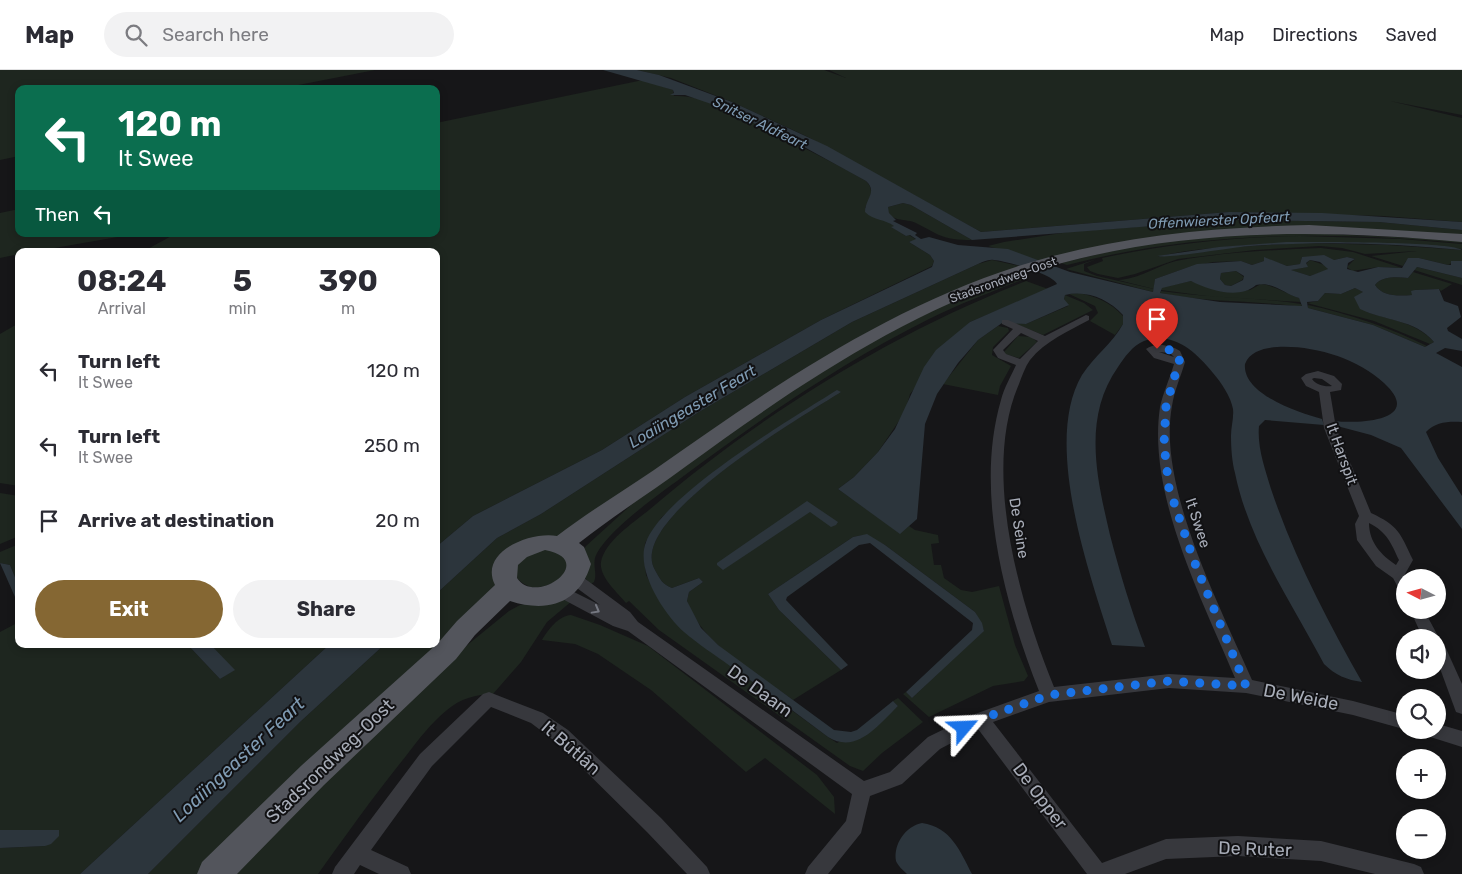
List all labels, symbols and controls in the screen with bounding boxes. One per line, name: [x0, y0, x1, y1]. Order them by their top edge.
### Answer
search box: [104, 12, 454, 57]
text: Map: [25, 21, 74, 49]
icon: search: [122, 21, 150, 49]
text: Search here: [162, 23, 269, 46]
text: Map: [1209, 24, 1244, 46]
text: Directions: [1272, 24, 1358, 46]
text: Saved: [1386, 24, 1437, 46]
water label: Snitser Aldfeart: [710, 93, 810, 154]
text: 120 m: [118, 103, 221, 145]
icon: left: [35, 105, 100, 170]
text: It Swee: [118, 145, 194, 172]
icon: left: [89, 200, 117, 228]
text: Then: [35, 203, 79, 226]
water label: Offenwierster Opfeart: [1148, 208, 1291, 233]
street label: Stadsrondweg-Oost: [948, 254, 1059, 306]
text: 08:24: [77, 263, 166, 299]
text: 5: [233, 263, 252, 299]
text: 390: [318, 263, 378, 299]
pin: [1136, 298, 1178, 349]
text: Arrival: [98, 299, 146, 318]
text: min: [229, 299, 256, 318]
text: m: [341, 299, 355, 318]
icon: arrive: [1143, 305, 1171, 333]
text: Turn left: [78, 350, 160, 373]
icon: left: [35, 357, 63, 385]
text: 120 m: [367, 359, 420, 382]
water label: Loaiïngeaster Feart: [625, 360, 760, 452]
text: It Swee: [78, 373, 133, 392]
street label: It Harspit: [1323, 421, 1362, 487]
text: Turn left: [78, 425, 160, 448]
icon: left: [35, 432, 63, 460]
text: 250 m: [364, 434, 420, 457]
text: It Swee: [78, 448, 133, 467]
street label: De Seine: [1005, 496, 1033, 560]
street label: It Swee: [1181, 496, 1215, 550]
icon: arrive: [35, 507, 63, 535]
text: Arrive at destination: [78, 509, 274, 532]
text: 20 m: [375, 509, 420, 532]
north arrow: [1396, 569, 1446, 619]
map controls: [1396, 569, 1446, 859]
button: Exit: [35, 580, 223, 638]
button: Share: [233, 580, 420, 638]
one-way arrow: [591, 604, 600, 614]
button: sound: [1396, 629, 1446, 679]
street label: De Daam: [723, 660, 797, 722]
street label: De Weide: [1262, 679, 1340, 715]
button: search: [1396, 689, 1446, 739]
water label: Loaiïngeaster Feart: [167, 692, 310, 827]
street label: Stadsrondweg-Oost: [262, 694, 398, 828]
position arrow: [937, 701, 989, 753]
street label: It Bûtlân: [537, 716, 605, 780]
button: +: [1396, 749, 1446, 799]
street label: De Opper: [1008, 758, 1072, 834]
button: −: [1396, 809, 1446, 859]
street label: De Ruter: [1218, 837, 1292, 861]

